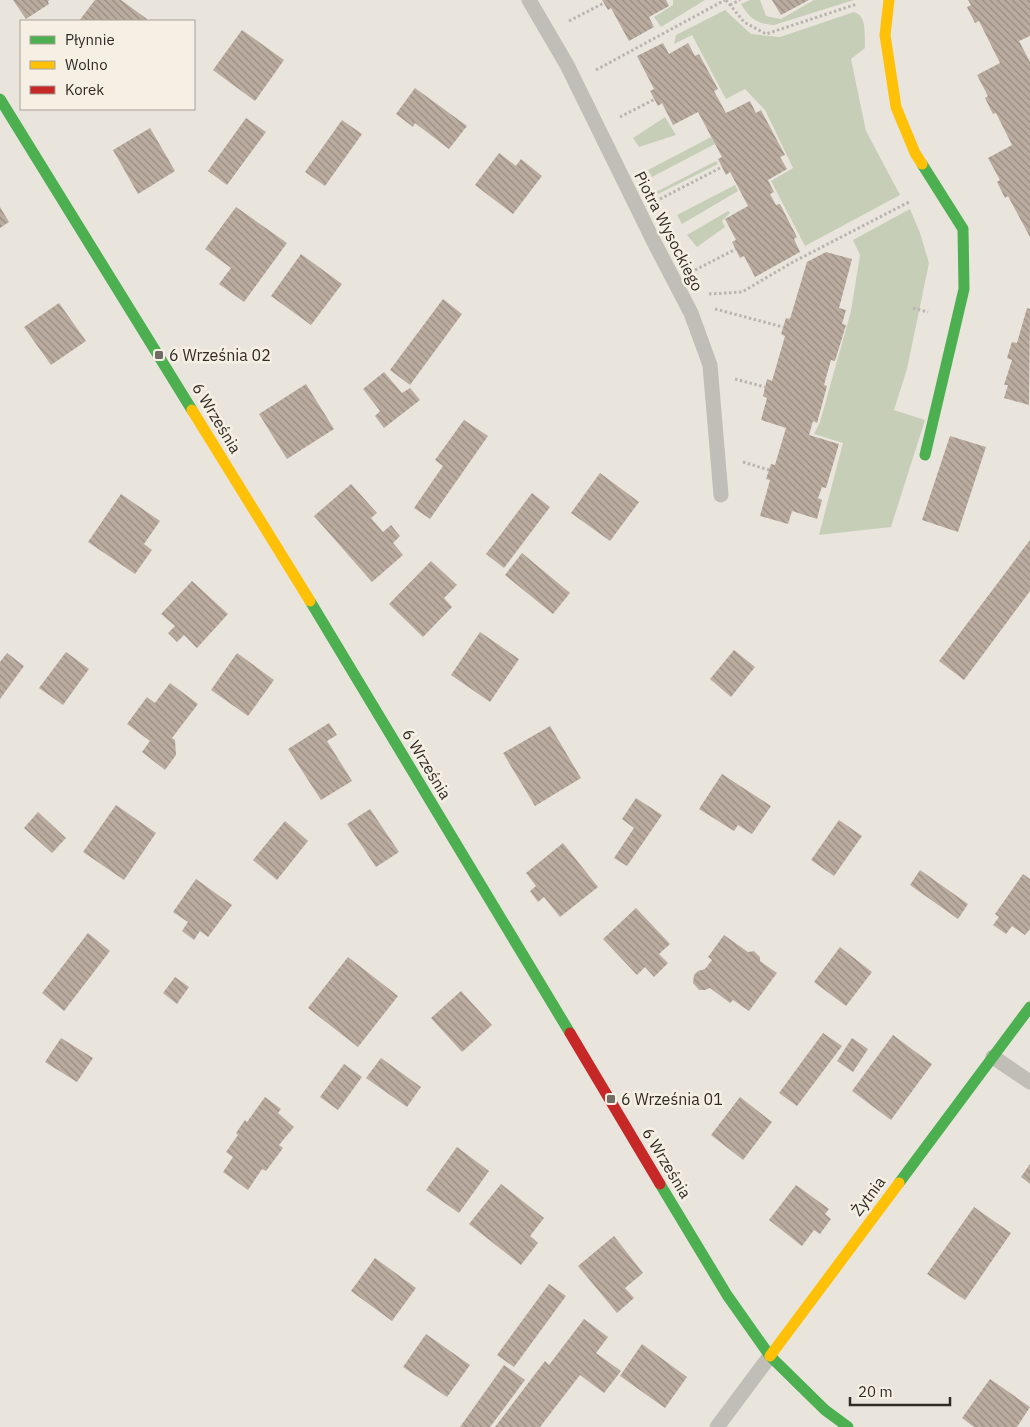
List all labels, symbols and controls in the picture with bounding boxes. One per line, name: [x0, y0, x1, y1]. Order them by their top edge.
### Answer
legend: [20, 20, 195, 110]
text: Płynnie: [65, 30, 115, 49]
text: Wolno: [65, 55, 108, 74]
text: Korek: [65, 80, 104, 99]
street label: Piotra Wysockiego: [630, 168, 708, 294]
place label: 6 Września 02: [169, 345, 271, 365]
marker: 6 Września 02: [153, 349, 165, 361]
street label: 6 Września: [188, 379, 246, 457]
street label: 6 Września: [398, 725, 456, 803]
place label: 6 Września 01: [621, 1089, 723, 1109]
marker: 6 Września 01: [605, 1093, 617, 1105]
street label: 6 Września: [638, 1124, 696, 1202]
street label: Żytnia: [847, 1172, 890, 1220]
scale bar: [850, 1374, 950, 1406]
text: 20 m: [858, 1382, 893, 1401]

